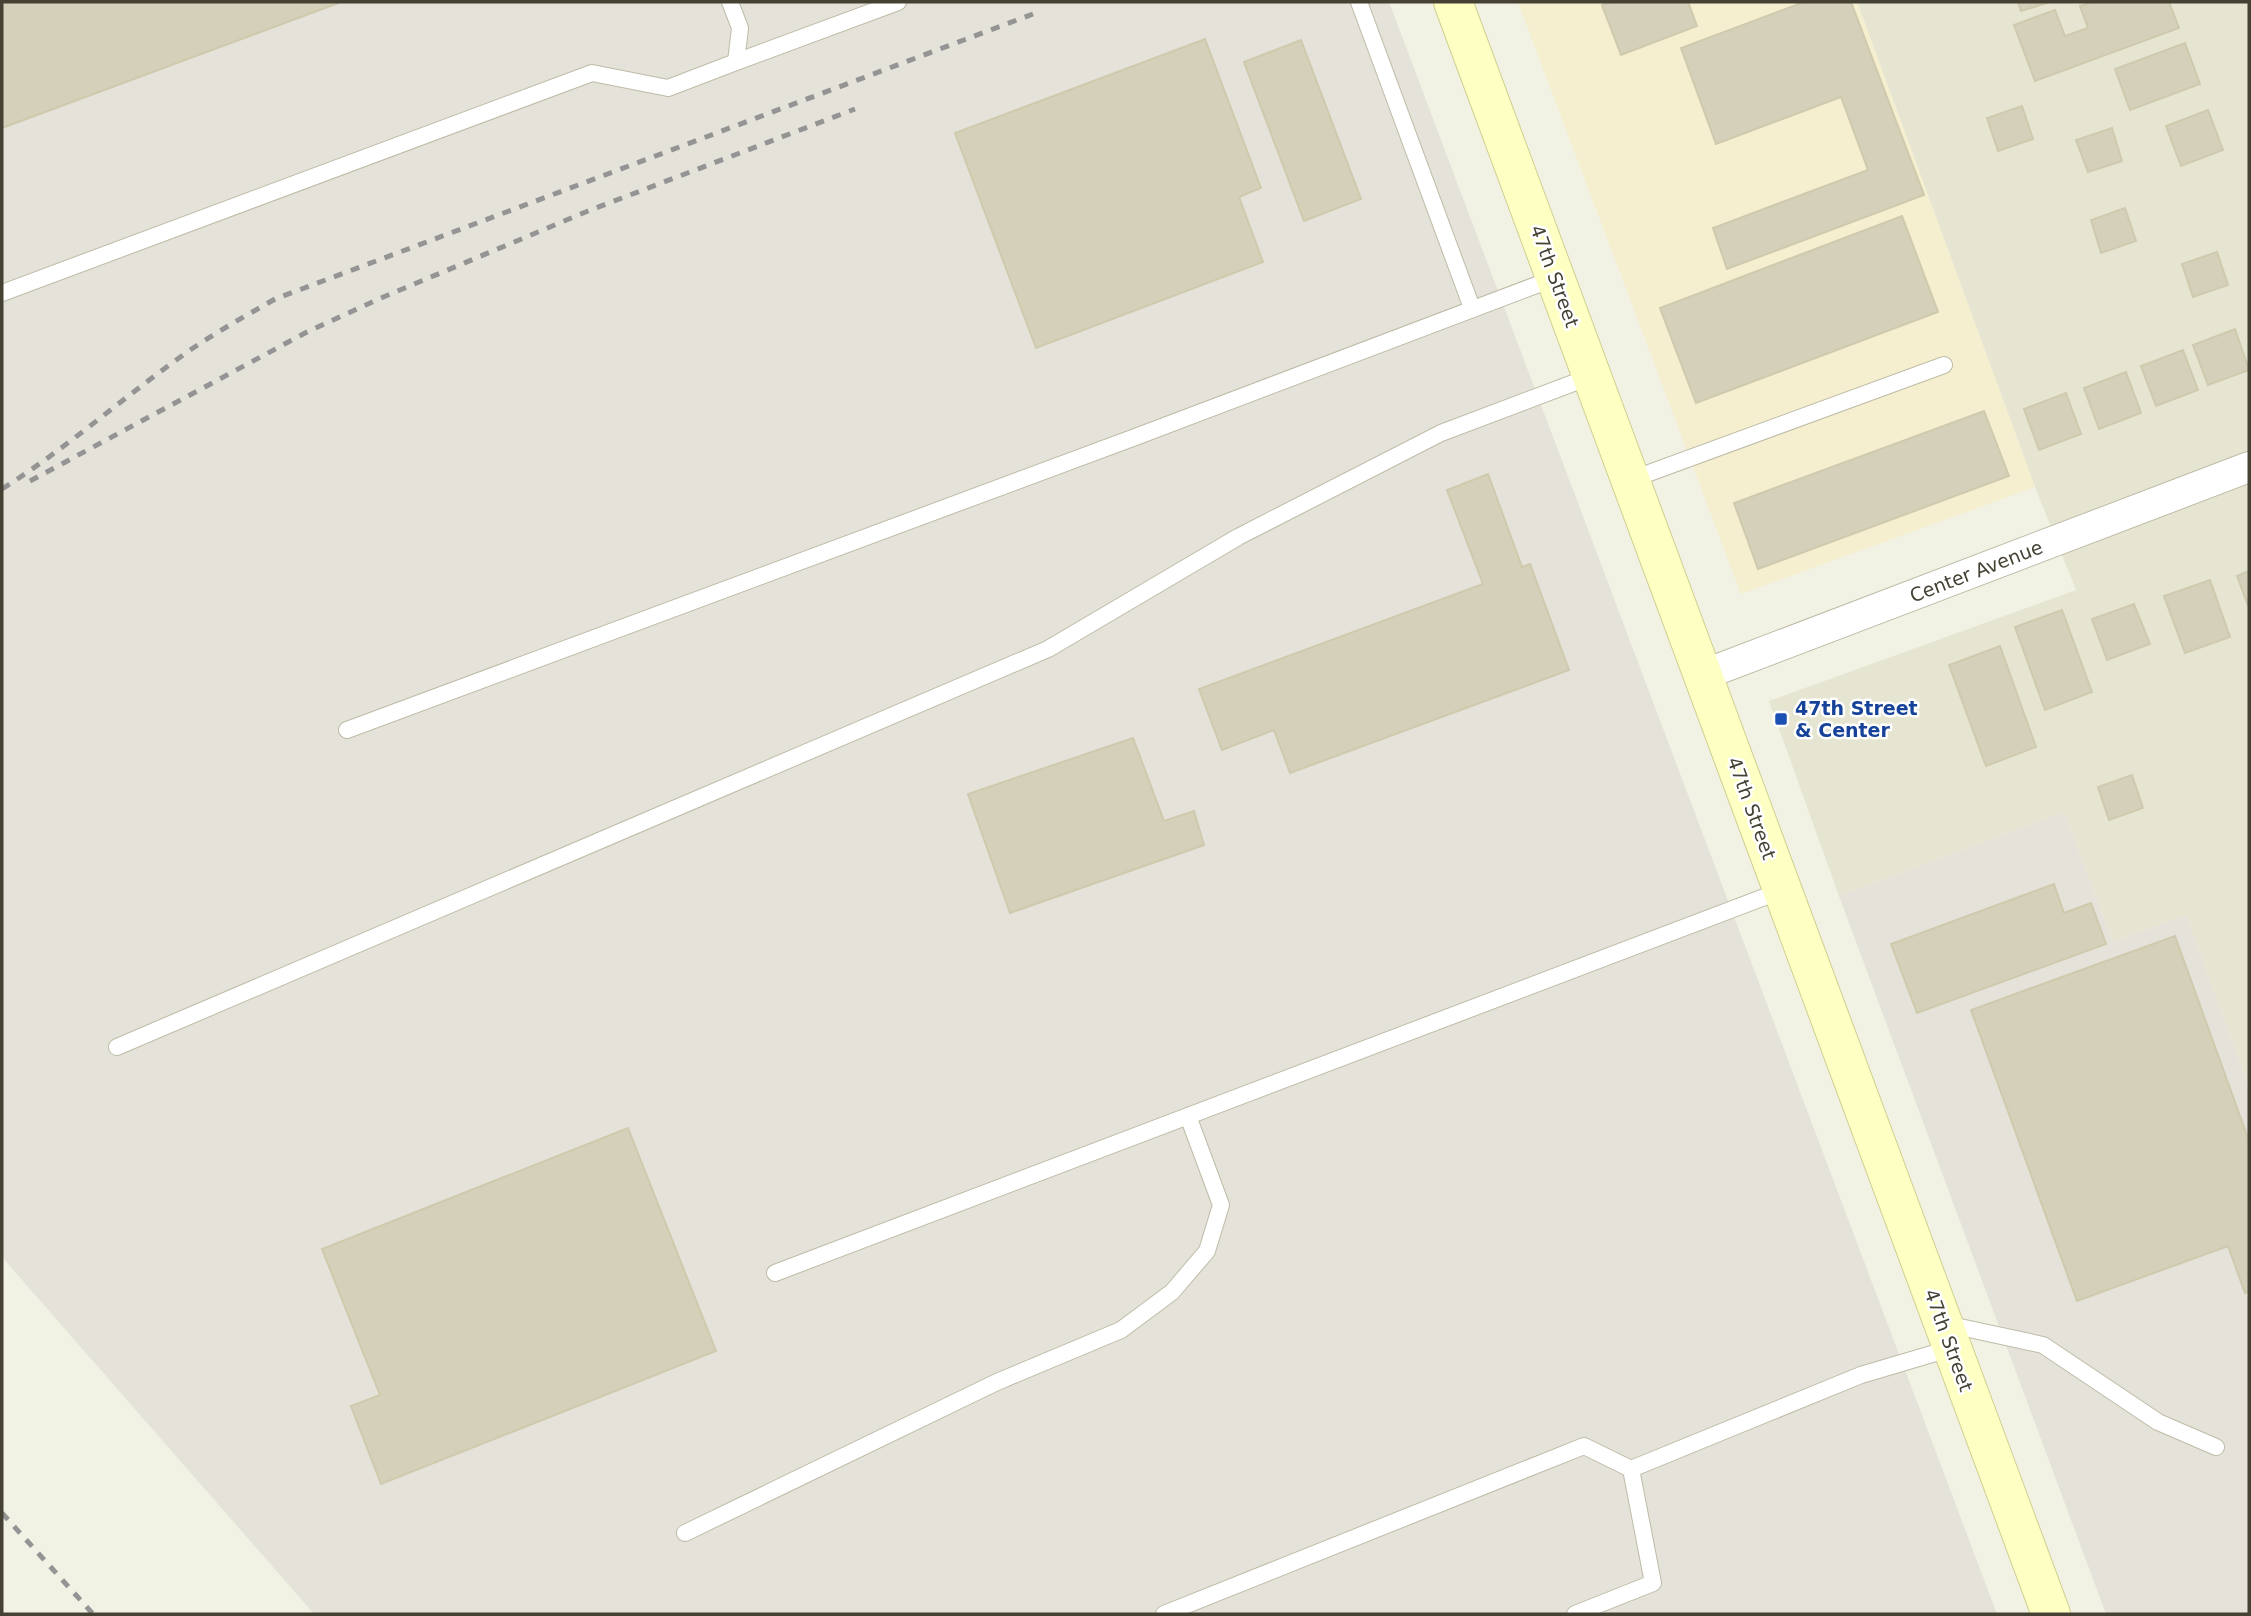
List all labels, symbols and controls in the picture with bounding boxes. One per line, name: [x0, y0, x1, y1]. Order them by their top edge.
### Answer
street label: 47th Street: [1526, 222, 1584, 330]
street label: Center Avenue: [1906, 536, 2046, 606]
place label: 47th Street & Center: [1795, 697, 1918, 741]
marker: 47th Street & Center: [1773, 711, 1789, 727]
street label: 47th Street: [1723, 754, 1781, 862]
street label: 47th Street: [1920, 1286, 1978, 1394]

